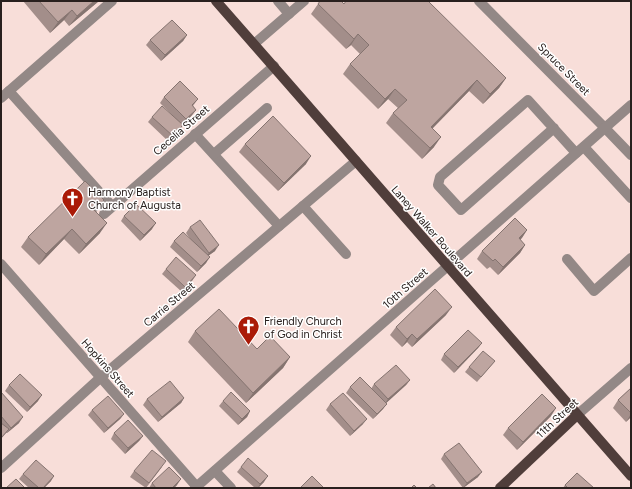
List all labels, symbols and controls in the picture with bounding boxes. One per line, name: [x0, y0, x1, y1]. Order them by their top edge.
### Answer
street label: Spruce Street: [535, 41, 592, 98]
street label: Cecelia Street: [151, 103, 212, 158]
street label: Laney Walker Boulevard: [388, 183, 475, 280]
church icon: Harmony Baptist Church of Augusta: [59, 185, 85, 218]
place label: Harmony Baptist Church of Augusta: [88, 186, 181, 212]
street label: 10th Street: [380, 265, 431, 311]
street label: Carrie Street: [141, 279, 198, 330]
church icon: Friendly Church of God in Christ: [235, 314, 261, 347]
place label: Friendly Church of God in Christ: [264, 315, 342, 341]
street label: Hopkins Street: [79, 336, 137, 400]
street label: 11th Street: [534, 396, 581, 441]

